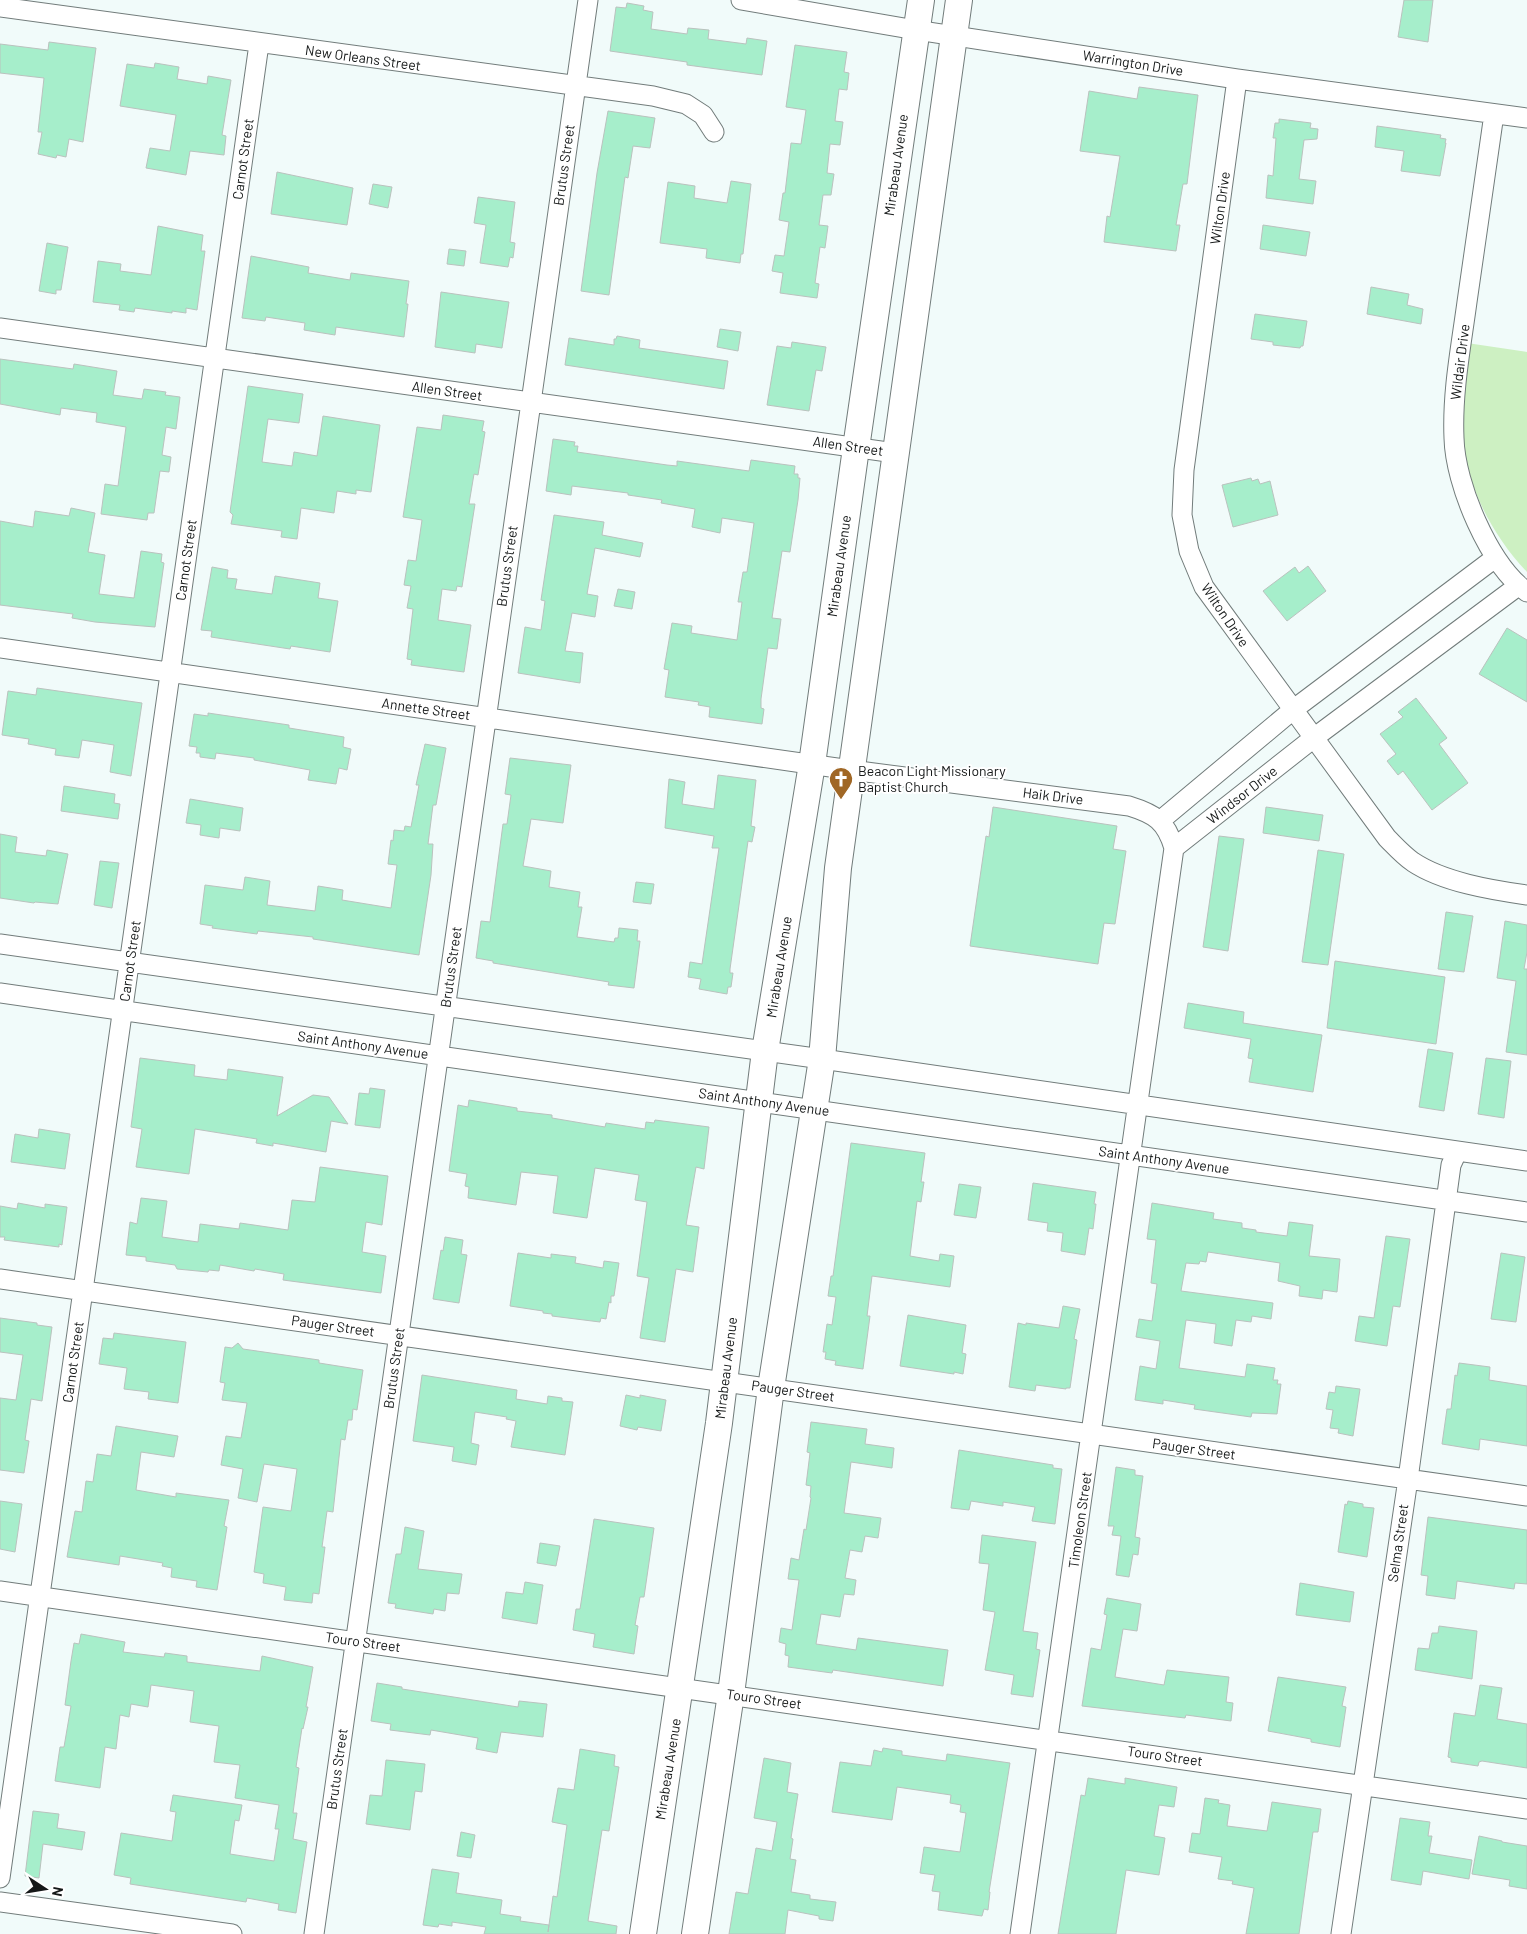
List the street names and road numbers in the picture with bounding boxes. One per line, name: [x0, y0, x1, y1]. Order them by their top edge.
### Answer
street label: New Orleans Street: [304, 41, 422, 74]
street label: Warrington Drive: [1082, 46, 1185, 79]
street label: Mirabeau Avenue: [880, 113, 911, 217]
street label: Carnot Street: [228, 117, 257, 201]
street label: Brutus Street: [549, 123, 578, 207]
street label: Wilton Drive: [1206, 171, 1233, 245]
street label: Wildair Drive: [1446, 323, 1473, 401]
street label: Allen Street: [411, 377, 483, 404]
street label: Allen Street: [812, 432, 884, 459]
street label: Mirabeau Avenue: [823, 514, 854, 618]
street label: Carnot Street: [171, 518, 200, 602]
street label: Brutus Street: [492, 524, 521, 608]
street label: Wilton Drive: [1198, 580, 1253, 650]
street label: Annette Street: [381, 694, 471, 723]
street label: Windsor Drive: [1203, 762, 1280, 827]
street label: Haik Drive: [1022, 783, 1084, 808]
street label: Mirabeau Avenue: [762, 915, 795, 1019]
street label: Carnot Street: [115, 919, 144, 1003]
street label: Brutus Street: [436, 925, 465, 1009]
street label: Saint Anthony Avenue: [297, 1027, 429, 1062]
street label: Saint Anthony Avenue: [698, 1084, 830, 1119]
street label: Saint Anthony Avenue: [1098, 1142, 1230, 1177]
street label: Pauger Street: [290, 1311, 376, 1340]
street label: Mirabeau Avenue: [711, 1316, 740, 1420]
street label: Carnot Street: [58, 1320, 87, 1404]
street label: Brutus Street: [379, 1326, 408, 1410]
street label: Pauger Street: [750, 1376, 836, 1405]
street label: Pauger Street: [1151, 1434, 1237, 1463]
street label: Timoleon Street: [1064, 1471, 1095, 1569]
street label: Selma Street: [1384, 1503, 1411, 1583]
street label: Touro Street: [324, 1628, 402, 1655]
street label: Touro Street: [725, 1685, 803, 1712]
street label: Mirabeau Avenue: [651, 1717, 684, 1821]
street label: Brutus Street: [322, 1727, 351, 1811]
street label: Touro Street: [1126, 1742, 1204, 1769]

